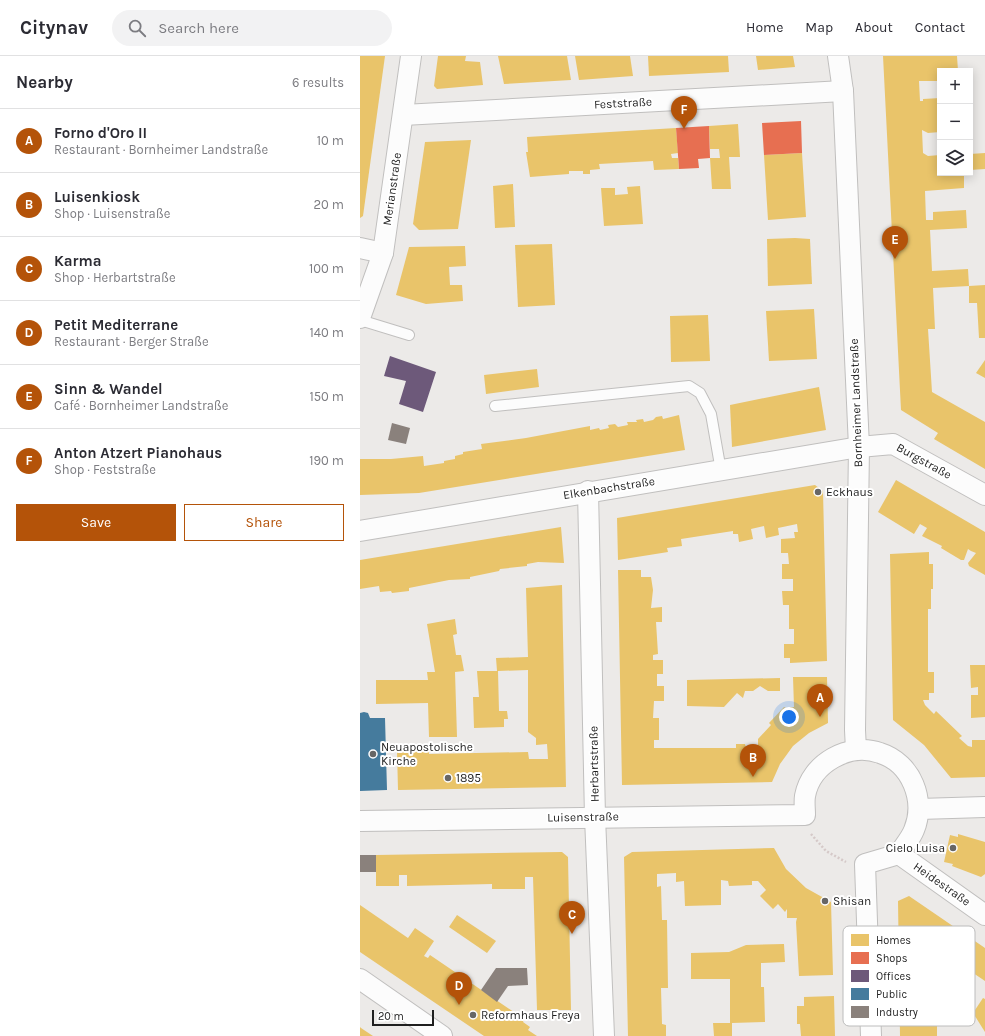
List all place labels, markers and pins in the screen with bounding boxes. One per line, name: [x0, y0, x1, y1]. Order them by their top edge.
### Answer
pin: F: [671, 96, 697, 129]
pin: E: [882, 226, 908, 259]
place label: Eckhaus: [826, 485, 873, 499]
marker: Eckhaus: [813, 487, 823, 497]
pin: A: [807, 684, 833, 717]
place label: Neuapostolische Kirche: [381, 740, 473, 768]
pin: B: [740, 744, 766, 777]
marker: Neuapostolische Kirche: [368, 749, 378, 759]
place label: 1895: [456, 771, 481, 785]
marker: 1895: [443, 773, 453, 783]
place label: Cielo Luisa: [886, 841, 945, 855]
marker: Cielo Luisa: [948, 843, 958, 853]
place label: Shisan: [833, 894, 871, 908]
marker: Shisan: [820, 896, 830, 906]
pin: C: [559, 901, 585, 934]
pin: D: [446, 972, 472, 1005]
place label: Reformhaus Freya: [481, 1008, 580, 1022]
marker: Reformhaus Freya: [468, 1010, 478, 1020]

